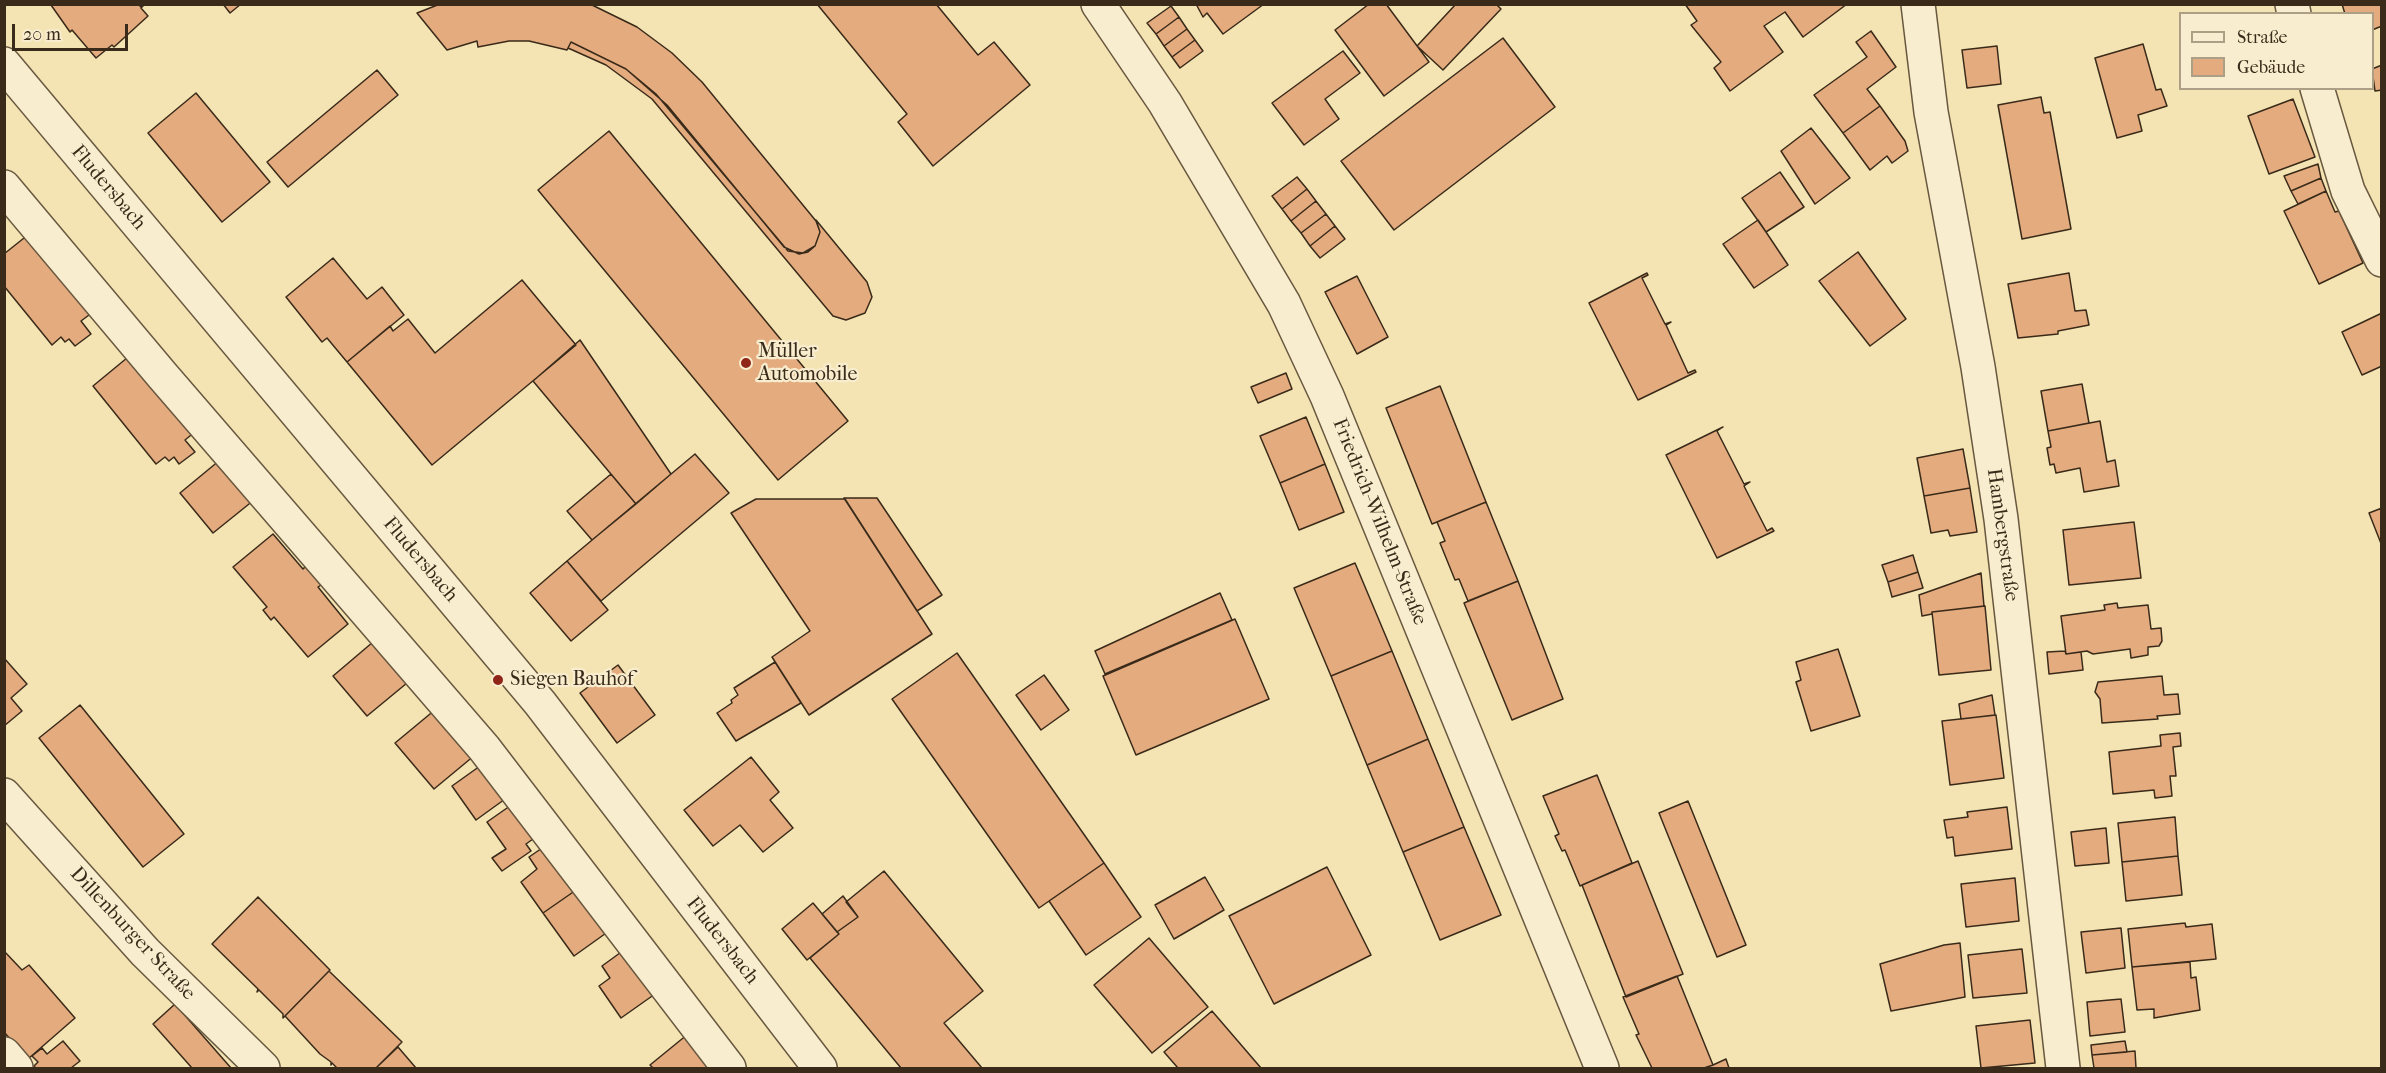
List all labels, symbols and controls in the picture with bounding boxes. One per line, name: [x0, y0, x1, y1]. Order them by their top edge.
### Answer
scale bar: [15, 12, 130, 50]
legend: [2179, 12, 2374, 90]
text: 20 m: [23, 24, 61, 45]
text: Straße: [2237, 27, 2287, 48]
text: Gebäude: [2237, 57, 2305, 78]
street label: Fludersbach: [65, 140, 151, 236]
place label: Müller Automobile: [758, 340, 857, 387]
marker: Müller Automobile: [739, 356, 753, 370]
street label: Friedrich-Wilhelm-Straße: [1327, 415, 1431, 629]
street label: Hambergstraße: [1981, 467, 2023, 603]
street label: Fludersbach: [377, 512, 463, 608]
place label: Siegen Bauhof: [510, 668, 634, 692]
marker: Siegen Bauhof: [491, 673, 505, 687]
street label: Dillenburger Straße: [64, 863, 200, 1005]
street label: Fludersbach: [681, 893, 763, 989]

